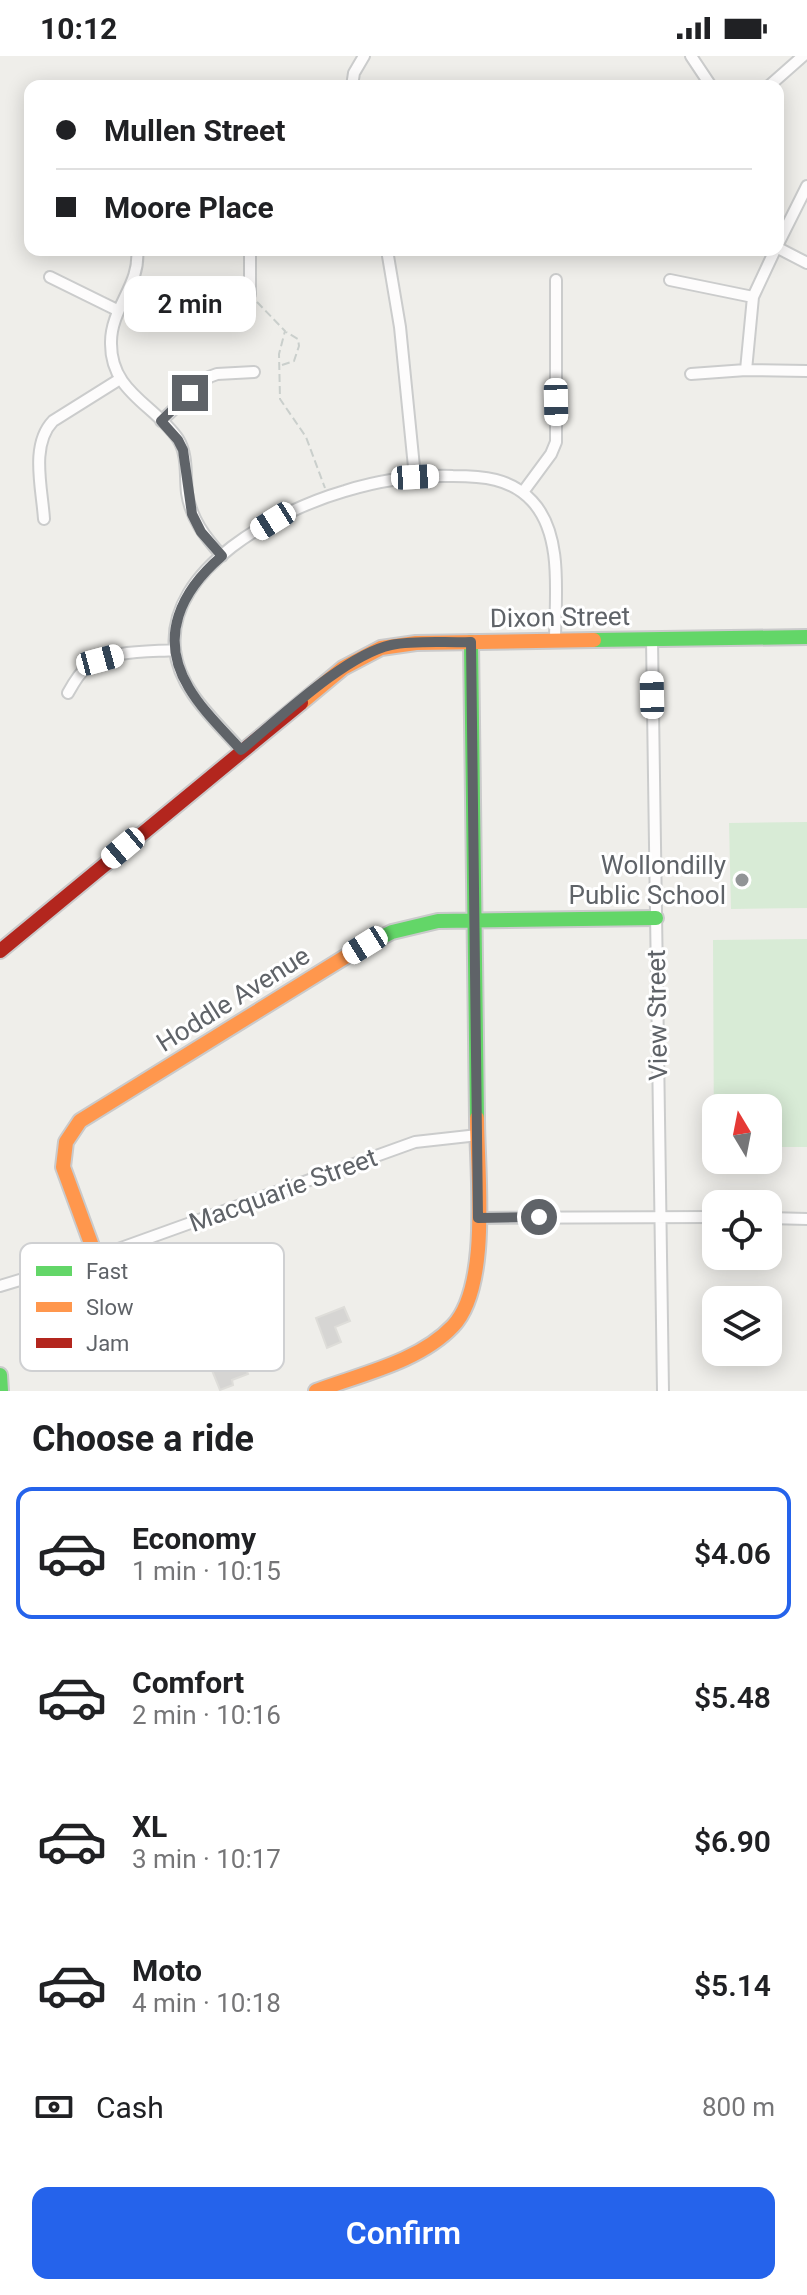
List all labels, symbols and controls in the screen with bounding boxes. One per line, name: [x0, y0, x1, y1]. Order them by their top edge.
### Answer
text: 10:12: [40, 11, 117, 46]
text: Mullen Street: [104, 113, 285, 148]
text: Moore Place: [104, 190, 274, 225]
callout: 2 min: [124, 277, 256, 333]
text: 2 min: [157, 289, 223, 319]
route end: [172, 375, 208, 411]
car: [544, 378, 568, 426]
car: [390, 464, 440, 490]
car: [246, 498, 300, 544]
street label: Dixon Street: [490, 601, 630, 633]
car: [74, 642, 126, 678]
car: [640, 671, 664, 719]
car: [97, 823, 149, 873]
place label: Wollondilly Public School: [569, 850, 726, 910]
marker: Wollondilly Public School: [733, 871, 751, 889]
car: [338, 922, 392, 968]
street label: Hoddle Avenue: [151, 940, 315, 1058]
street label: View Street: [641, 949, 673, 1081]
north arrow: [702, 1094, 782, 1174]
map controls: [702, 1094, 782, 1366]
street label: Macquarie Street: [185, 1142, 381, 1238]
button: locate: [702, 1190, 782, 1270]
route start: [521, 1199, 557, 1235]
legend: [20, 1243, 284, 1371]
text: Fast: [86, 1259, 128, 1284]
button: layers: [702, 1286, 782, 1366]
text: Slow: [86, 1295, 134, 1320]
text: Jam: [86, 1331, 129, 1356]
text: Choose a ride: [32, 1418, 254, 1460]
icon: car: [36, 1517, 108, 1589]
text: Economy: [132, 1521, 256, 1556]
text: $4.06: [694, 1536, 771, 1571]
text: 1 min · 10:15: [132, 1556, 281, 1586]
icon: car: [36, 1661, 108, 1733]
text: Comfort: [132, 1665, 244, 1700]
text: $5.48: [694, 1680, 771, 1715]
text: 2 min · 10:16: [132, 1700, 281, 1730]
icon: car: [36, 1805, 108, 1877]
text: XL: [132, 1809, 167, 1844]
text: $6.90: [694, 1824, 771, 1859]
text: 3 min · 10:17: [132, 1844, 281, 1874]
icon: car: [36, 1949, 108, 2021]
text: Moto: [132, 1953, 202, 1988]
text: $5.14: [694, 1968, 771, 2003]
text: 4 min · 10:18: [132, 1988, 281, 2018]
icon: cash: [32, 2085, 76, 2129]
text: Cash: [96, 2090, 164, 2125]
text: 800 m: [702, 2092, 775, 2122]
button: Confirm: [32, 2187, 775, 2279]

